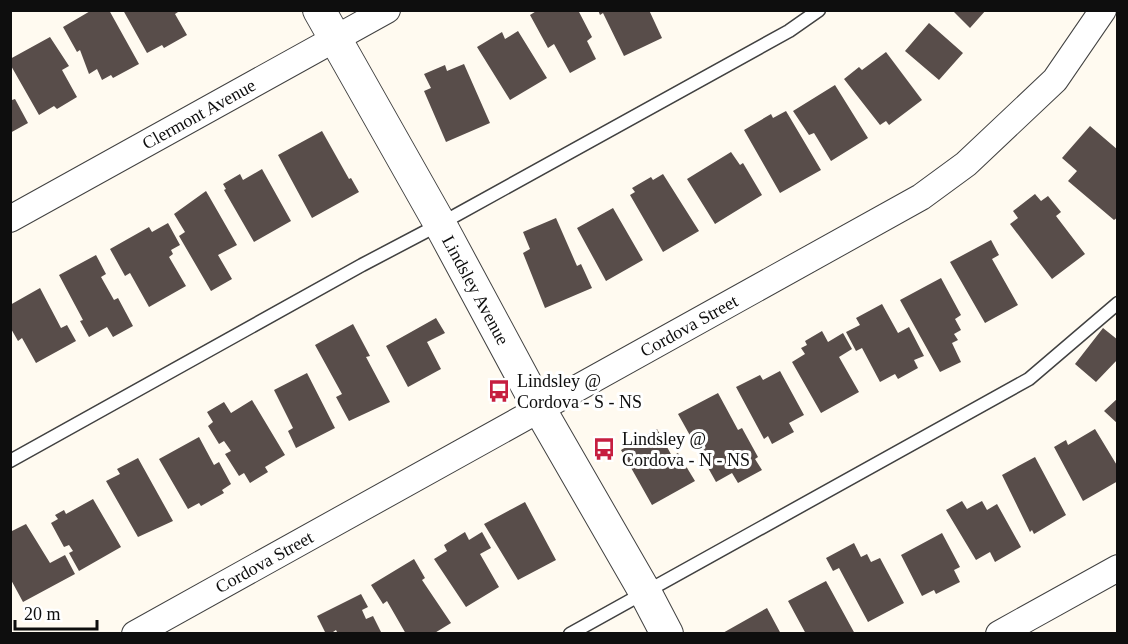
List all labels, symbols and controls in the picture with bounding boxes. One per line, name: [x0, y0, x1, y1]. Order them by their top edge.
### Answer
street label: Clermont Avenue: [139, 75, 259, 154]
street label: Lindsley Avenue: [438, 232, 513, 348]
street label: Cordova Street: [637, 291, 741, 361]
place label: Lindsley @ Cordova - S - NS: [517, 371, 642, 412]
bus stop icon: Lindsley @ Cordova - S - NS: [486, 378, 512, 404]
place label: Lindsley @ Cordova - N - NS: [622, 429, 750, 470]
bus stop icon: Lindsley @ Cordova - N - NS: [591, 436, 617, 462]
street label: Cordova Street: [212, 527, 317, 597]
scale bar: [15, 593, 98, 631]
text: 20 m: [24, 604, 61, 624]

